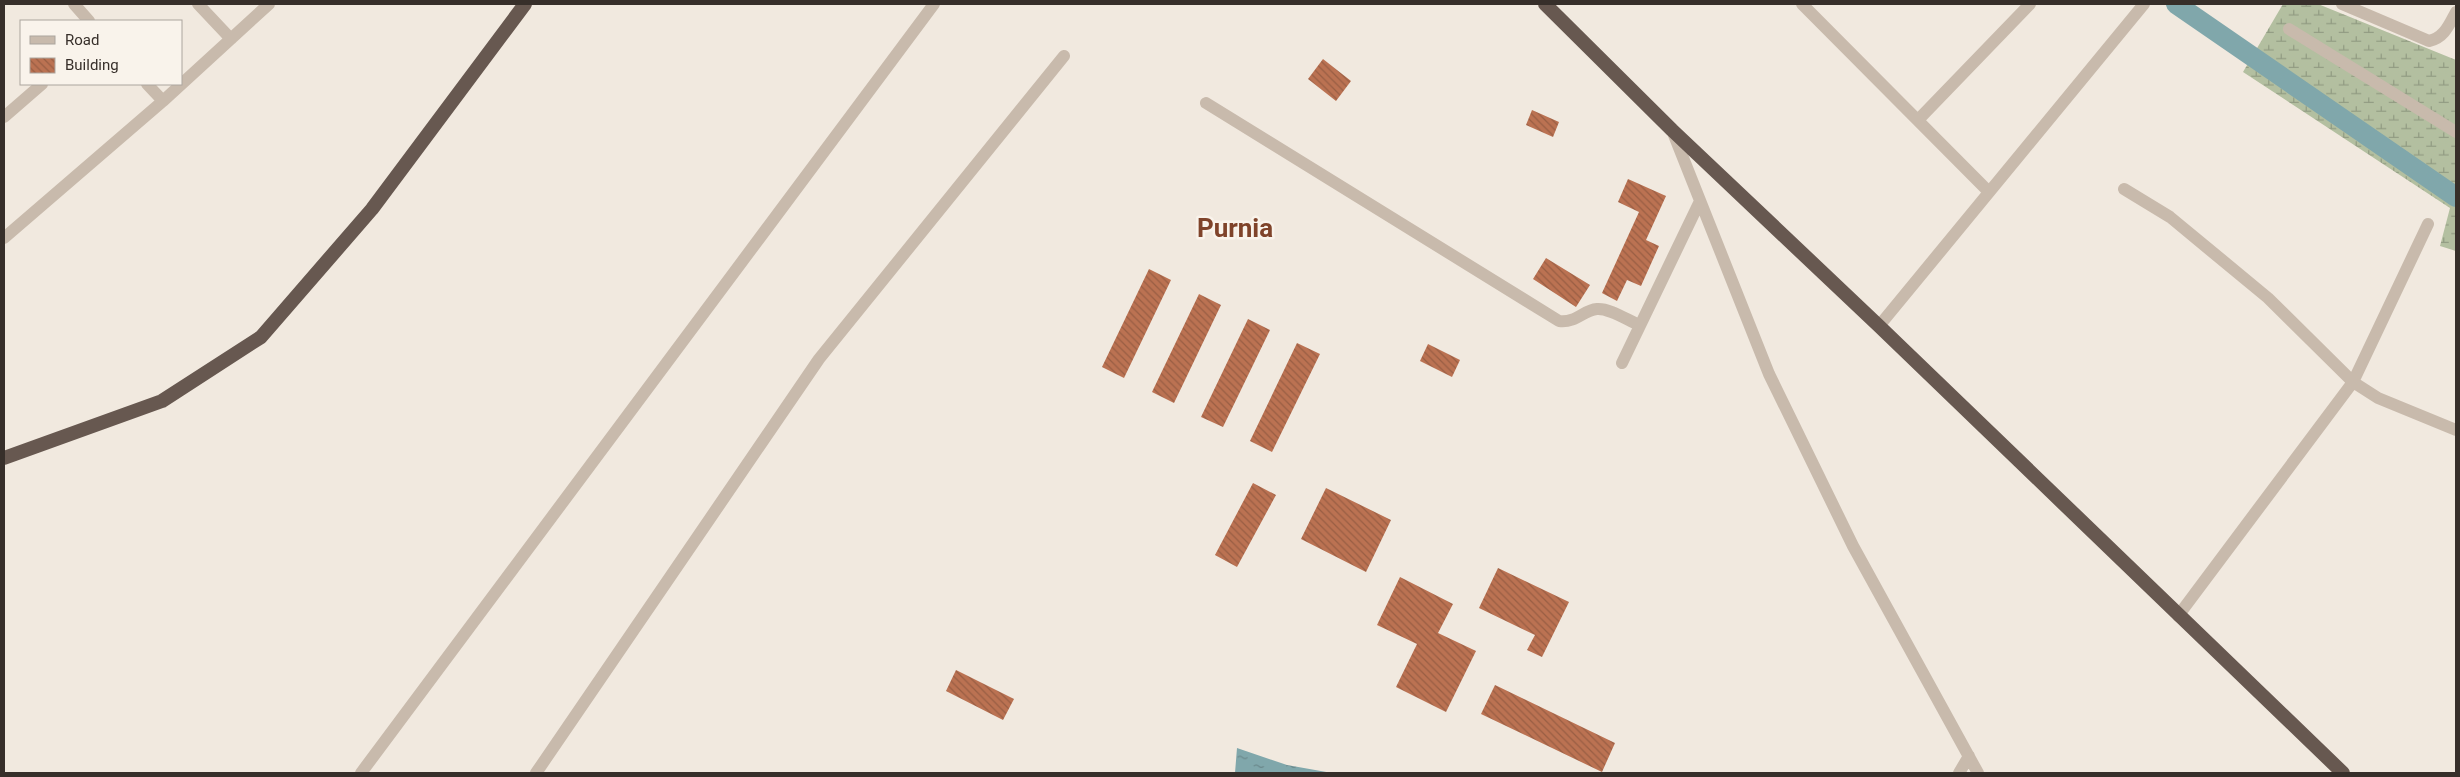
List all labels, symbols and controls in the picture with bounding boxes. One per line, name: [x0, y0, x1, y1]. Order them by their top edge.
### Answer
legend: [20, 20, 182, 85]
text: Road: [65, 31, 99, 49]
text: Building: [65, 56, 119, 74]
district label: Purnia: [1197, 213, 1273, 243]

